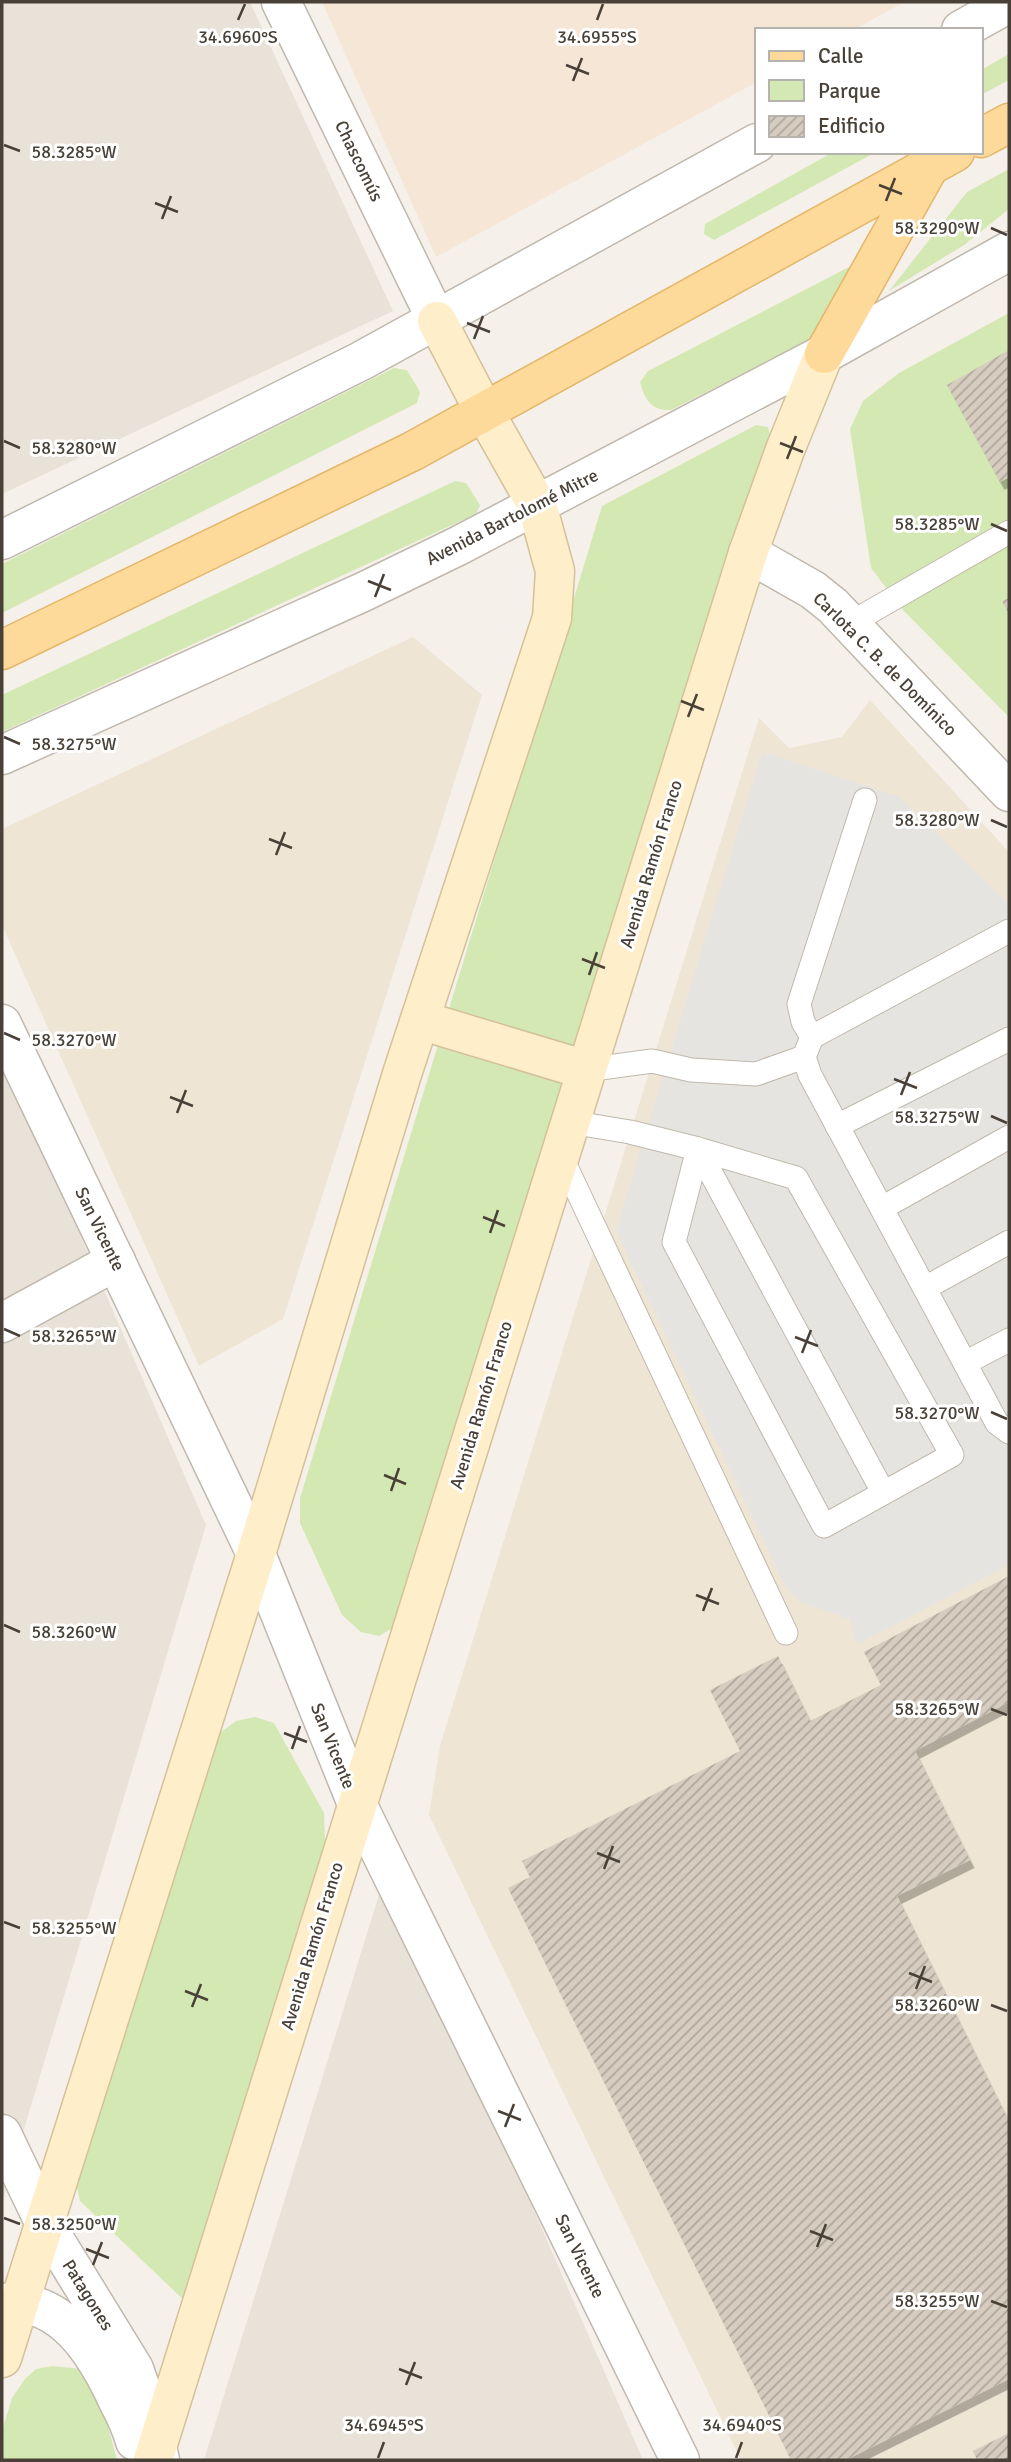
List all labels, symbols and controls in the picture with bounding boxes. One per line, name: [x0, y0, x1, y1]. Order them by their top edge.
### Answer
text: 34.6960°S: [198, 26, 278, 48]
text: 34.6955°S: [557, 26, 637, 48]
legend: [755, 28, 983, 154]
text: Calle: [818, 43, 864, 69]
text: Parque: [818, 78, 881, 104]
text: Edificio: [818, 113, 885, 139]
street label: Chascomús: [330, 117, 388, 205]
text: 58.3285°W: [31, 141, 117, 163]
text: 58.3290°W: [894, 217, 980, 239]
text: 58.3280°W: [31, 437, 117, 459]
street label: Avenida Bartolomé Mitre: [422, 464, 602, 570]
text: 58.3285°W: [894, 513, 980, 535]
street label: Carlota C. B. de Domínico: [808, 587, 962, 741]
text: 58.3275°W: [31, 733, 117, 755]
street label: Avenida Ramón Franco: [615, 777, 687, 951]
text: 58.3280°W: [894, 809, 980, 831]
text: 58.3270°W: [31, 1029, 117, 1051]
text: 58.3275°W: [894, 1106, 980, 1128]
street label: San Vicente: [70, 1184, 130, 1274]
street label: Avenida Ramón Franco: [445, 1318, 517, 1492]
text: 58.3265°W: [31, 1325, 117, 1347]
text: 58.3270°W: [894, 1402, 980, 1424]
text: 58.3260°W: [31, 1621, 117, 1643]
text: 58.3265°W: [894, 1698, 980, 1720]
street label: San Vicente: [306, 1700, 360, 1792]
street label: Avenida Ramón Franco: [276, 1859, 348, 2033]
text: 58.3255°W: [31, 1917, 117, 1939]
text: 58.3260°W: [894, 1994, 980, 2016]
street label: San Vicente: [550, 2211, 610, 2301]
text: 58.3250°W: [31, 2213, 117, 2235]
street label: Patagones: [58, 2255, 119, 2335]
text: 58.3255°W: [894, 2290, 980, 2312]
text: 34.6945°S: [344, 2414, 424, 2436]
text: 34.6940°S: [702, 2414, 782, 2436]

